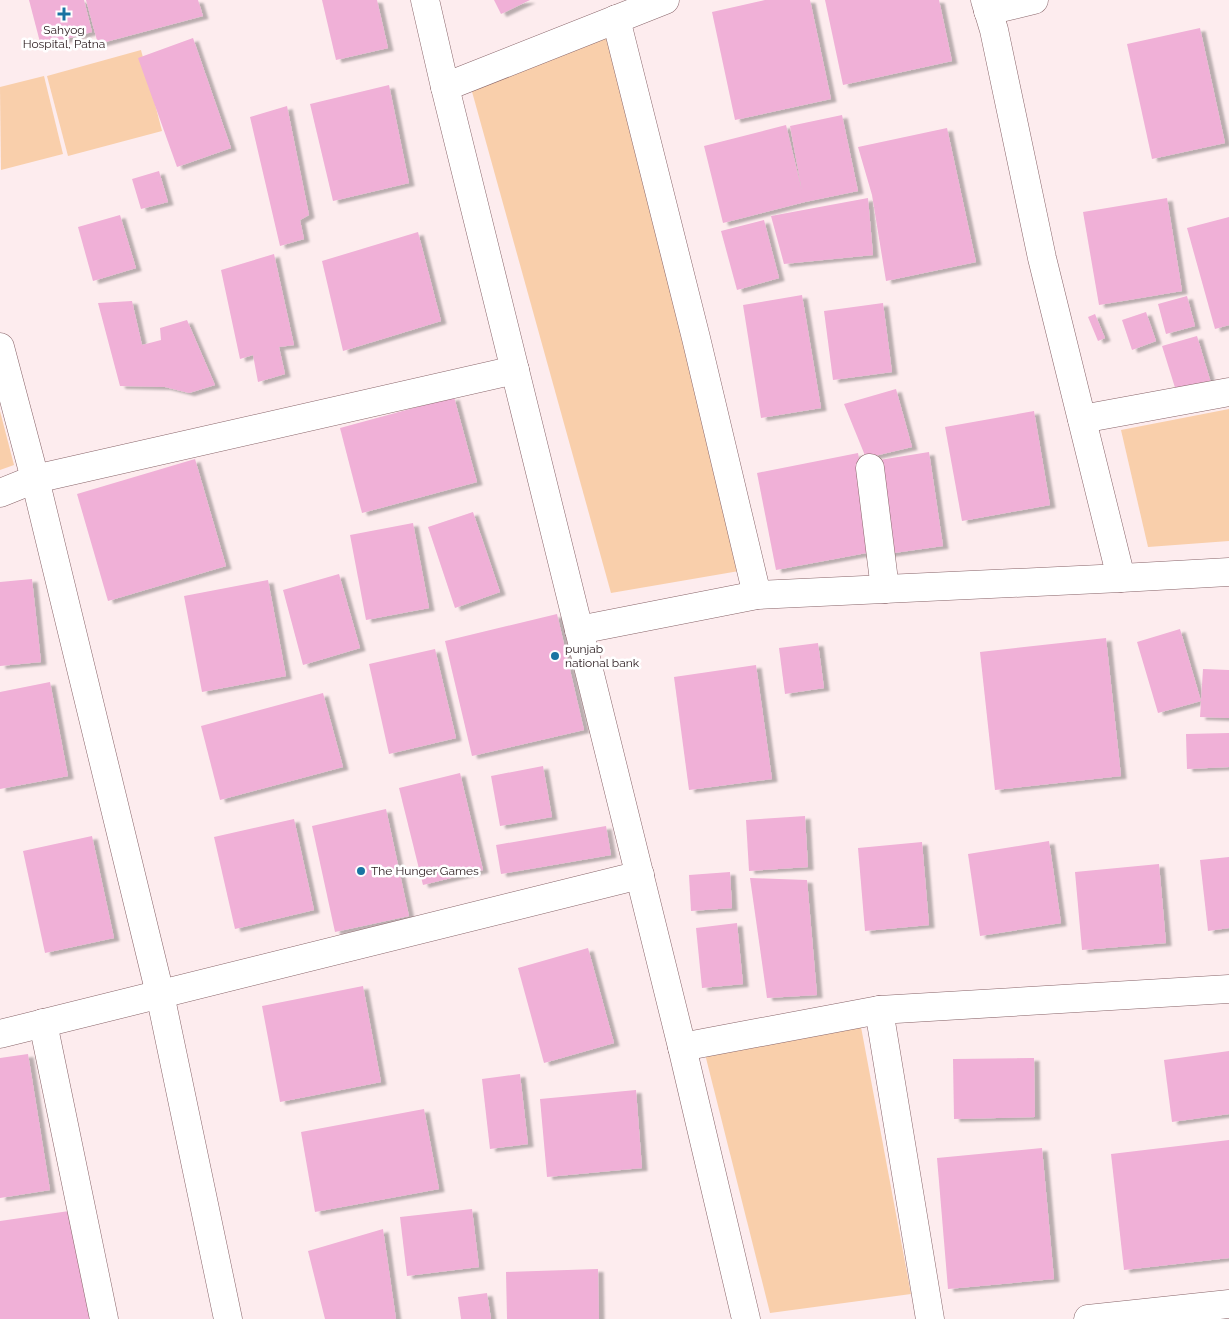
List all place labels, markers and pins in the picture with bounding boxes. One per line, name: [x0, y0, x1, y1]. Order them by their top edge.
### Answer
marker: Sahyog Hospital, Patna: [57, 7, 71, 21]
place label: Sahyog Hospital, Patna: [23, 23, 105, 51]
place label: punjab national bank: [565, 642, 640, 670]
marker: punjab national bank: [549, 650, 561, 662]
place label: The Hunger Games: [371, 864, 479, 878]
marker: The Hunger Games: [355, 865, 367, 877]

